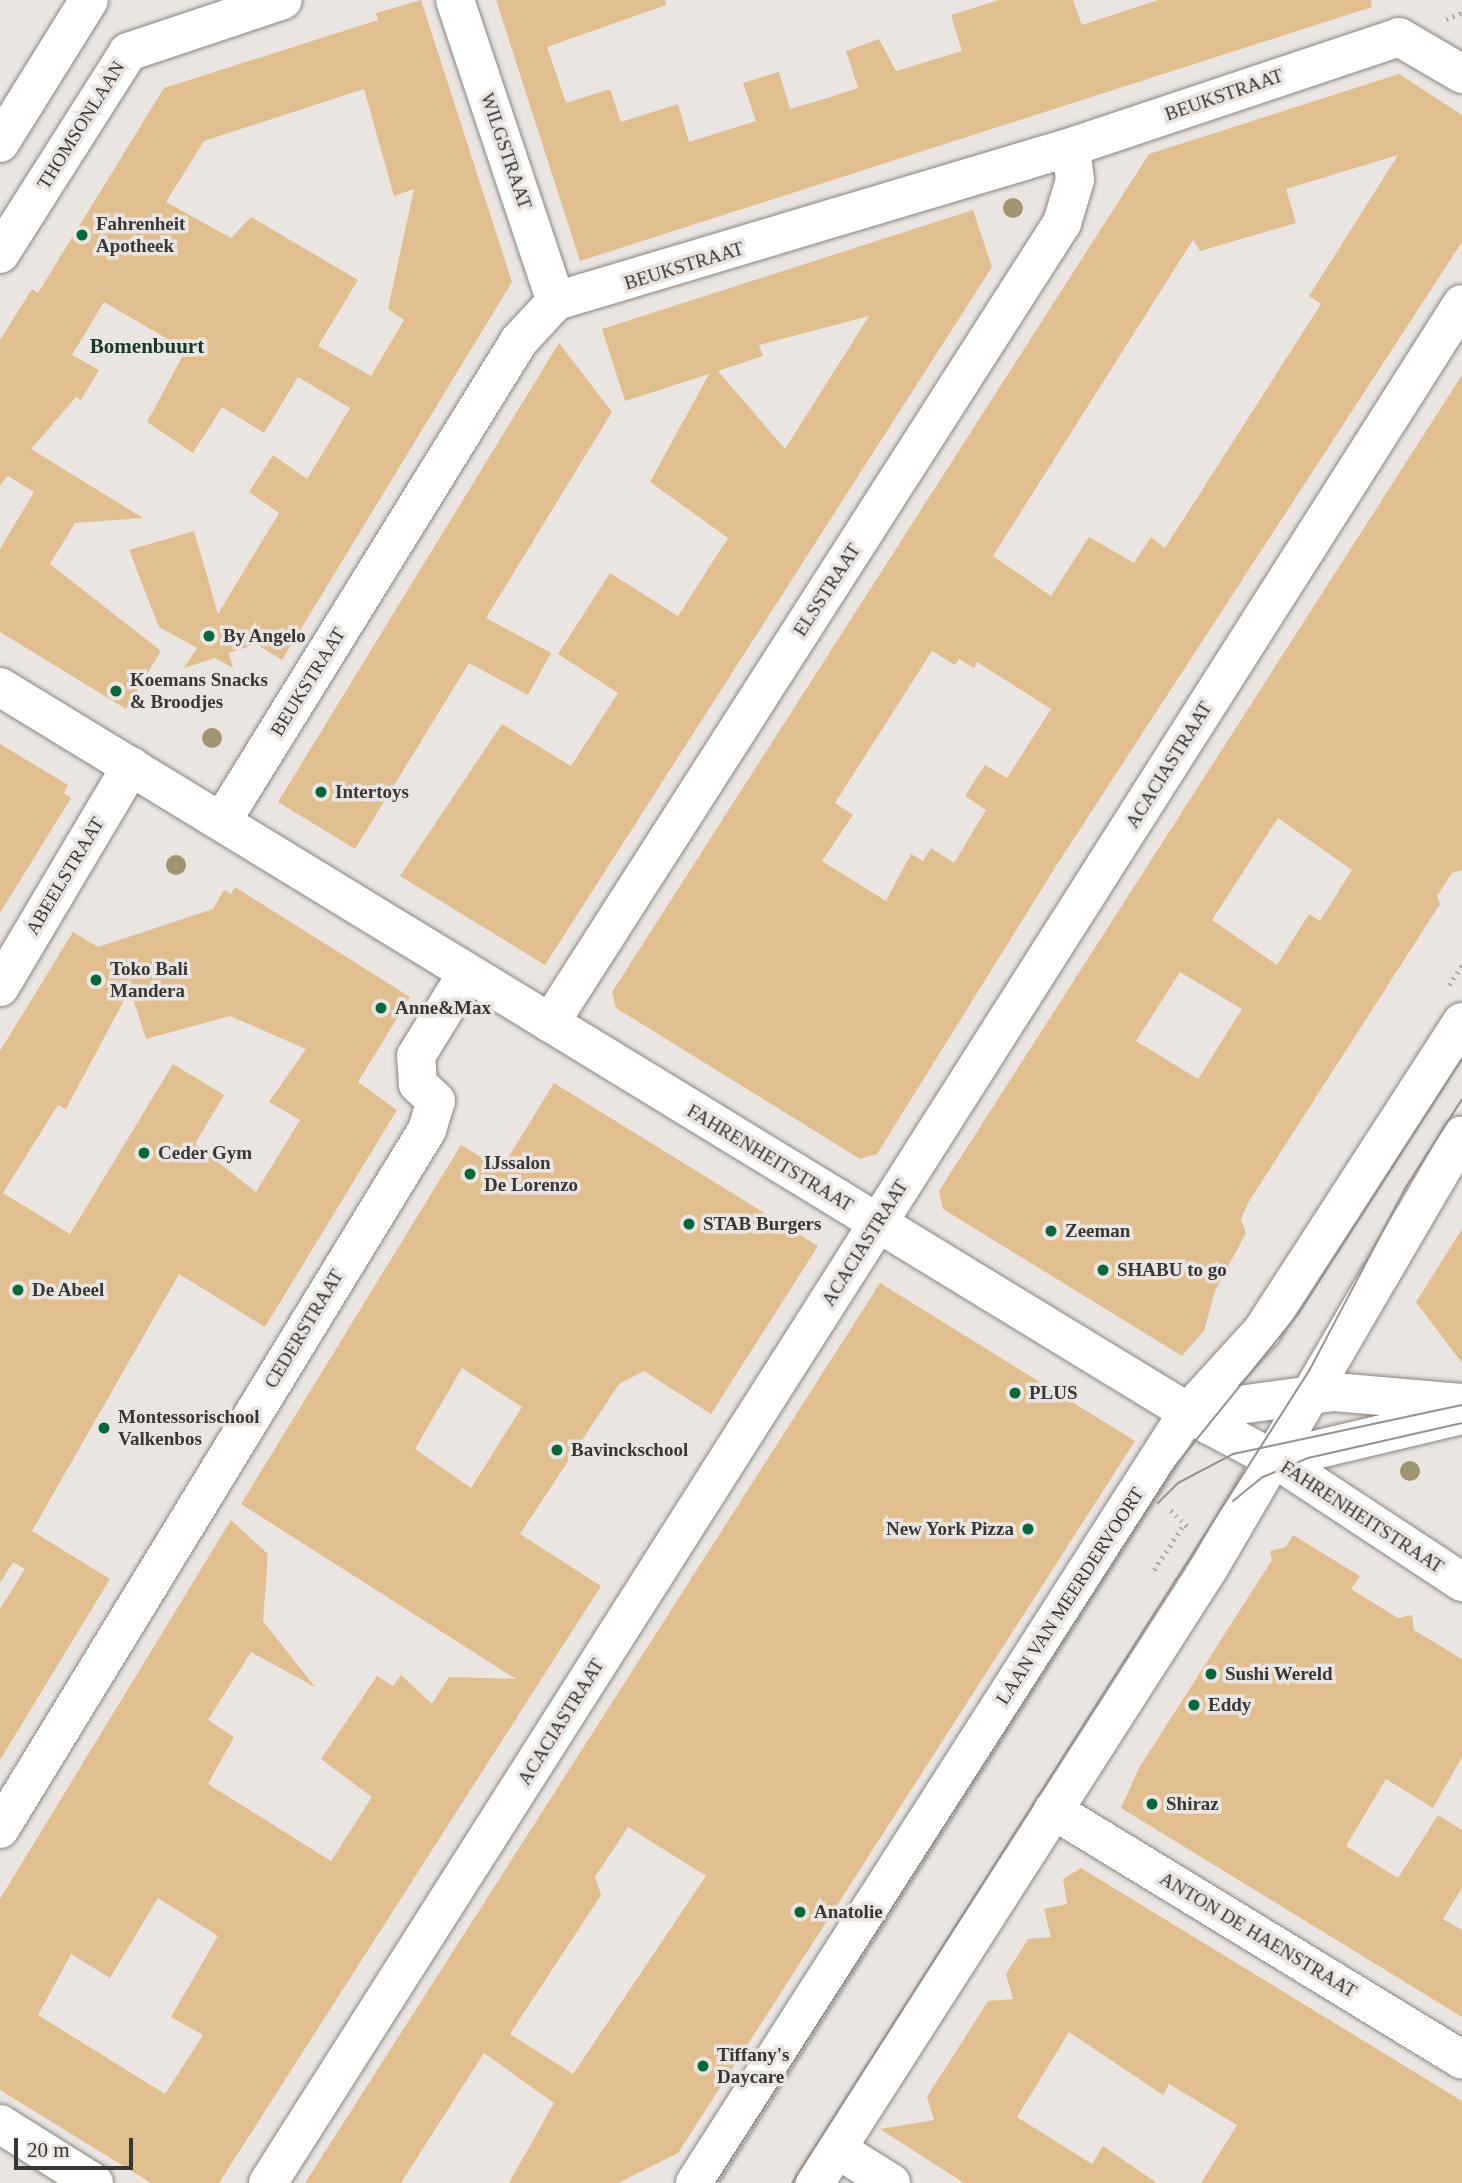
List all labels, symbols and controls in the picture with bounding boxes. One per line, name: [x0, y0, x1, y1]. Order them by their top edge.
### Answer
street label: THOMSONLAAN: [32, 57, 130, 193]
street label: BEUKSTRAAT: [1162, 64, 1286, 126]
street label: WILGSTRAAT: [475, 90, 537, 212]
place label: Fahrenheit Apotheek: [96, 213, 185, 257]
marker: Fahrenheit Apotheek: [74, 227, 90, 243]
street label: BEUKSTRAAT: [622, 237, 746, 295]
district label: Bomenbuurt: [90, 333, 204, 359]
street label: ELSSTRAAT: [789, 540, 865, 640]
street label: BEUKSTRAAT: [266, 624, 350, 740]
place label: By Angelo: [223, 625, 307, 647]
marker: By Angelo: [201, 628, 217, 644]
place label: Koemans Snacks & Broodjes: [130, 669, 268, 713]
marker: Koemans Snacks & Broodjes: [108, 683, 124, 699]
street label: ACACIASTRAAT: [1121, 698, 1217, 832]
place label: Intertoys: [335, 781, 409, 803]
marker: Intertoys: [313, 784, 329, 800]
street label: ABEELSTRAAT: [21, 813, 109, 939]
place label: Toko Bali Mandera: [110, 958, 188, 1002]
marker: Toko Bali Mandera: [88, 972, 104, 988]
place label: Anne&Max: [395, 997, 491, 1019]
marker: Anne&Max: [373, 1000, 389, 1016]
street label: FAHRENHEITSTRAAT: [683, 1099, 857, 1217]
place label: Ceder Gym: [158, 1142, 252, 1164]
marker: Ceder Gym: [136, 1145, 152, 1161]
place label: IJssalon De Lorenzo: [484, 1152, 578, 1196]
marker: IJssalon De Lorenzo: [462, 1166, 478, 1182]
street label: ACACIASTRAAT: [817, 1176, 913, 1310]
place label: STAB Burgers: [703, 1213, 821, 1235]
marker: STAB Burgers: [681, 1216, 697, 1232]
place label: Zeeman: [1065, 1220, 1130, 1242]
marker: Zeeman: [1043, 1223, 1059, 1239]
place label: SHABU to go: [1117, 1259, 1227, 1281]
marker: SHABU to go: [1095, 1262, 1111, 1278]
street label: CEDERSTRAAT: [260, 1266, 348, 1392]
place label: De Abeel: [32, 1279, 105, 1301]
marker: De Abeel: [10, 1282, 26, 1298]
place label: PLUS: [1029, 1382, 1078, 1404]
marker: PLUS: [1007, 1385, 1023, 1401]
place label: Montessorischool Valkenbos: [118, 1406, 259, 1450]
marker: Montessorischool Valkenbos: [96, 1420, 112, 1436]
place label: Bavinckschool: [571, 1439, 688, 1461]
marker: Bavinckschool: [549, 1442, 565, 1458]
street label: FAHRENHEITSTRAAT: [1276, 1456, 1448, 1578]
street label: LAAN VAN MEERDERVOORT: [991, 1483, 1149, 1709]
place label: New York Pizza: [885, 1518, 1014, 1540]
marker: New York Pizza: [1020, 1521, 1036, 1537]
street label: ACACIASTRAAT: [513, 1655, 609, 1789]
place label: Sushi Wereld: [1225, 1663, 1333, 1685]
marker: Sushi Wereld: [1203, 1666, 1219, 1682]
place label: Eddy: [1208, 1694, 1251, 1716]
marker: Eddy: [1186, 1697, 1202, 1713]
place label: Shiraz: [1166, 1793, 1219, 1815]
marker: Shiraz: [1144, 1796, 1160, 1812]
street label: ANTON DE HAENSTRAAT: [1155, 1867, 1361, 2003]
place label: Anatolie: [814, 1901, 883, 1923]
marker: Anatolie: [792, 1904, 808, 1920]
place label: Tiffany's Daycare: [717, 2044, 790, 2088]
marker: Tiffany's Daycare: [695, 2058, 711, 2074]
scale bar: [18, 2124, 136, 2168]
text: 20 m: [27, 2138, 70, 2162]

